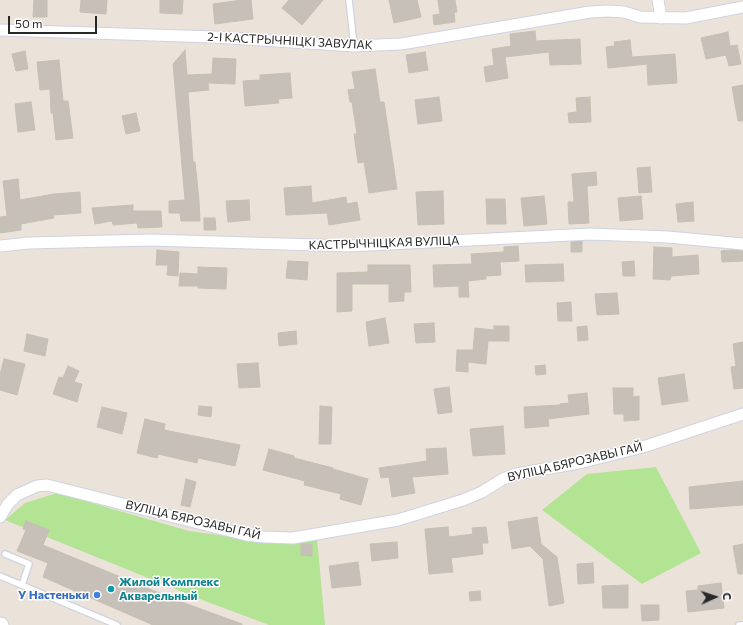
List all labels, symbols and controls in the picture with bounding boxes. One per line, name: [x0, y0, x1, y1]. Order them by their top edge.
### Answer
scale bar: [10, 8, 99, 34]
text: 50 m: [15, 16, 43, 30]
street label: 2-І КАСТРЫЧНІЦКІ ЗАВУЛАК: [207, 29, 373, 53]
street label: КАСТРЫЧНІЦКАЯ ВУЛІЦА: [308, 233, 460, 253]
street label: ВУЛІЦА БЯРОЗАВЫ ГАЙ: [506, 439, 644, 485]
street label: ВУЛІЦА БЯРОЗАВЫ ГАЙ: [124, 497, 262, 543]
place label: Жилой Комплекс Акварельный: [119, 575, 219, 603]
north arrow: [695, 577, 735, 617]
marker: Жилой Комплекс Акварельный: [106, 584, 116, 594]
place label: У Настеньки: [18, 588, 89, 602]
marker: У Настеньки: [92, 590, 102, 600]
text: С: [721, 592, 734, 600]

